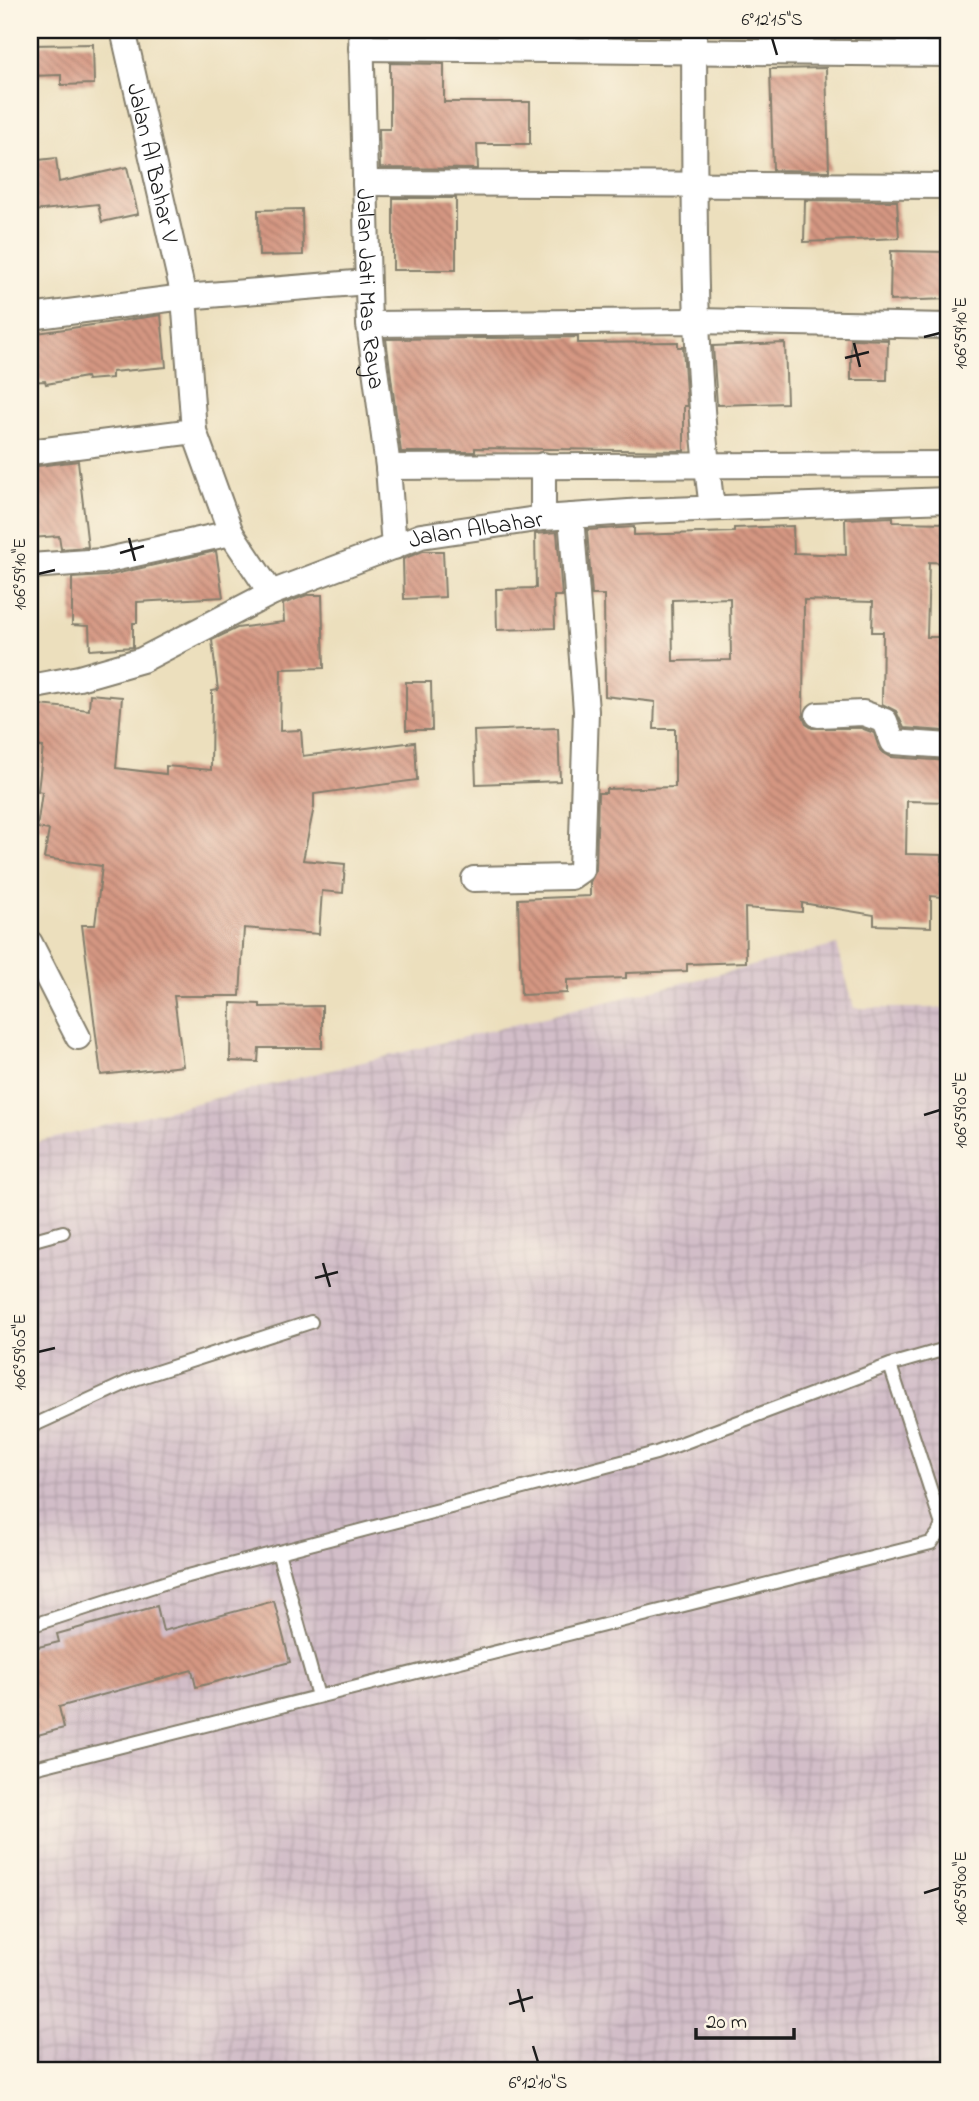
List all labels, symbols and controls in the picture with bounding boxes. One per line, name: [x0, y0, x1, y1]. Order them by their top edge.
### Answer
text: 6°12'15"S: [741, 8, 803, 34]
street label: Jalan Al Bahar V: [116, 80, 186, 247]
street label: Jalan Jati Mas Raya: [345, 188, 392, 391]
text: 106°59'10"E: [949, 297, 975, 369]
street label: Jalan Albahar: [403, 503, 546, 559]
text: 106°59'10"E: [8, 538, 34, 610]
text: 106°59'05"E: [949, 1071, 975, 1149]
text: 106°59'05"E: [8, 1313, 34, 1391]
text: 106°59'00"E: [949, 1851, 975, 1925]
scale bar: [696, 1996, 794, 2040]
text: 20 m: [706, 2008, 747, 2038]
text: 6°12'10"S: [509, 2071, 567, 2097]

